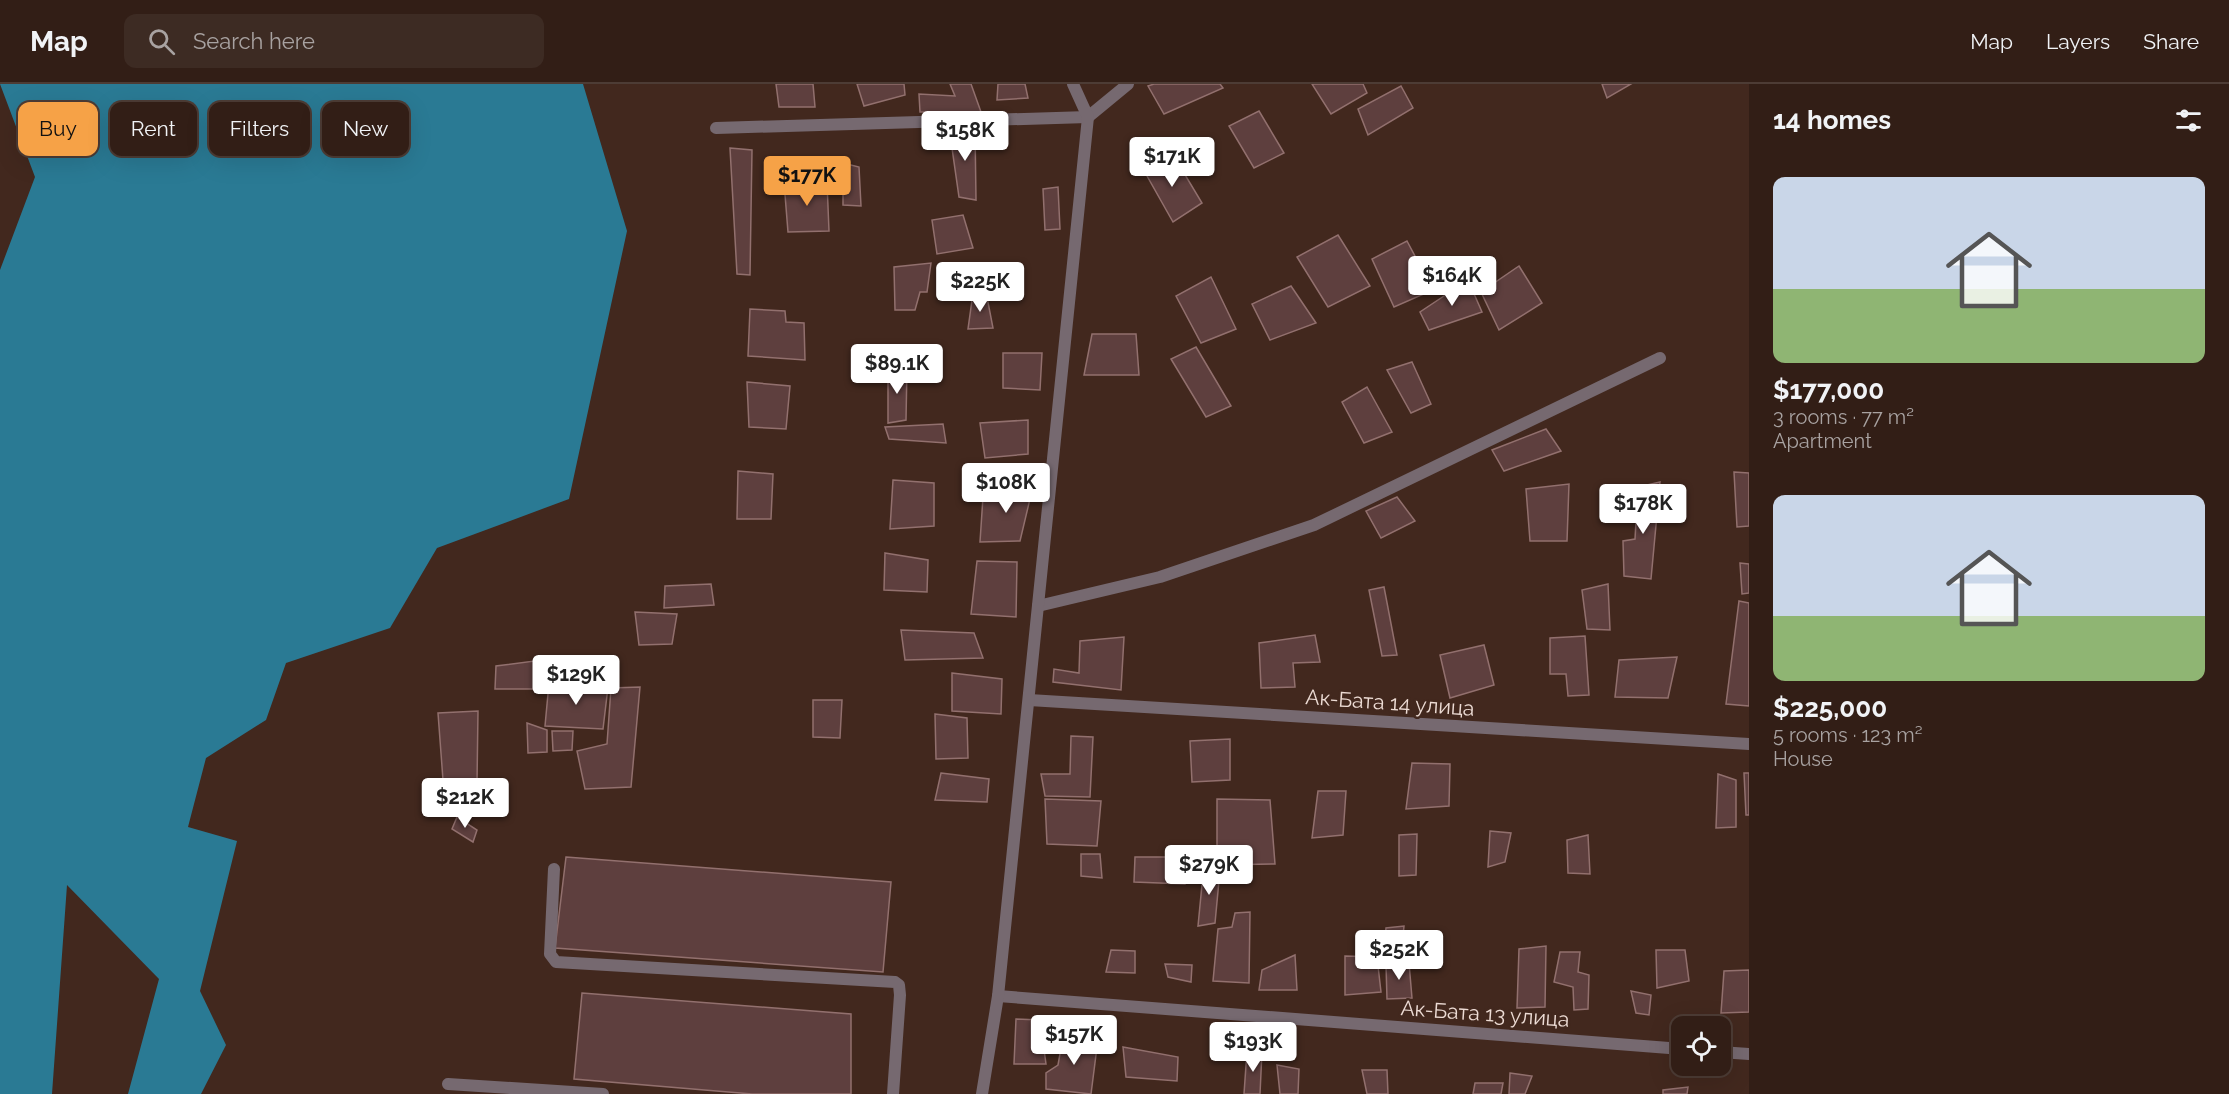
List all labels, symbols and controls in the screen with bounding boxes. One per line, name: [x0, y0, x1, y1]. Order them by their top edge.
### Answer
search box: [124, 14, 544, 68]
text: Map: [30, 25, 88, 58]
icon: search: [145, 25, 178, 58]
text: Search here: [193, 28, 315, 54]
text: Map: [1970, 29, 2013, 54]
text: Layers: [2046, 29, 2110, 54]
text: Share: [2143, 29, 2199, 54]
chip: Buy: [18, 102, 98, 156]
chip: Rent: [110, 102, 197, 156]
chip: Filters: [209, 102, 310, 156]
chip: New: [322, 102, 409, 156]
icon: filters: [2172, 104, 2205, 137]
text: 14 homes: [1773, 105, 1891, 135]
pin: $158K: [923, 111, 1007, 162]
text: $158K: [935, 118, 995, 142]
pin: $171K: [1130, 137, 1214, 188]
text: $171K: [1143, 144, 1201, 168]
pin: $177K: [765, 156, 849, 207]
text: $177K: [778, 163, 836, 187]
icon: home: [1935, 216, 2043, 324]
pin: $164K: [1410, 256, 1494, 307]
pin: $225K: [938, 262, 1022, 313]
text: $164K: [1422, 263, 1482, 287]
text: $225K: [950, 269, 1010, 293]
pin: $89.1K: [848, 344, 946, 395]
text: $89.1K: [865, 351, 929, 375]
text: $177,000: [1773, 375, 1884, 405]
text: 3 rooms · 77 m²: [1773, 405, 1914, 429]
text: Apartment: [1773, 429, 1872, 453]
pin: $108K: [964, 463, 1048, 514]
text: $108K: [976, 470, 1036, 494]
pin: $178K: [1601, 484, 1685, 535]
text: $178K: [1613, 491, 1673, 515]
icon: home: [1935, 534, 2043, 642]
pin: $129K: [534, 655, 618, 706]
text: $129K: [547, 662, 606, 686]
street label: Ак-Бата 14 улица: [1305, 684, 1475, 721]
text: $225,000: [1773, 693, 1887, 723]
text: 5 rooms · 123 m²: [1773, 723, 1922, 747]
text: House: [1773, 747, 1833, 771]
pin: $212K: [423, 778, 507, 829]
text: $212K: [436, 785, 494, 809]
pin: $279K: [1167, 845, 1251, 896]
text: $279K: [1179, 852, 1239, 876]
pin: $252K: [1357, 930, 1441, 981]
text: $252K: [1369, 937, 1429, 961]
street label: Ак-Бата 13 улица: [1400, 995, 1570, 1032]
pin: $157K: [1032, 1015, 1116, 1066]
map controls: [1671, 1016, 1731, 1076]
button: locate: [1671, 1016, 1731, 1076]
text: $157K: [1045, 1022, 1103, 1046]
pin: $193K: [1211, 1022, 1295, 1073]
text: $193K: [1224, 1029, 1282, 1053]

